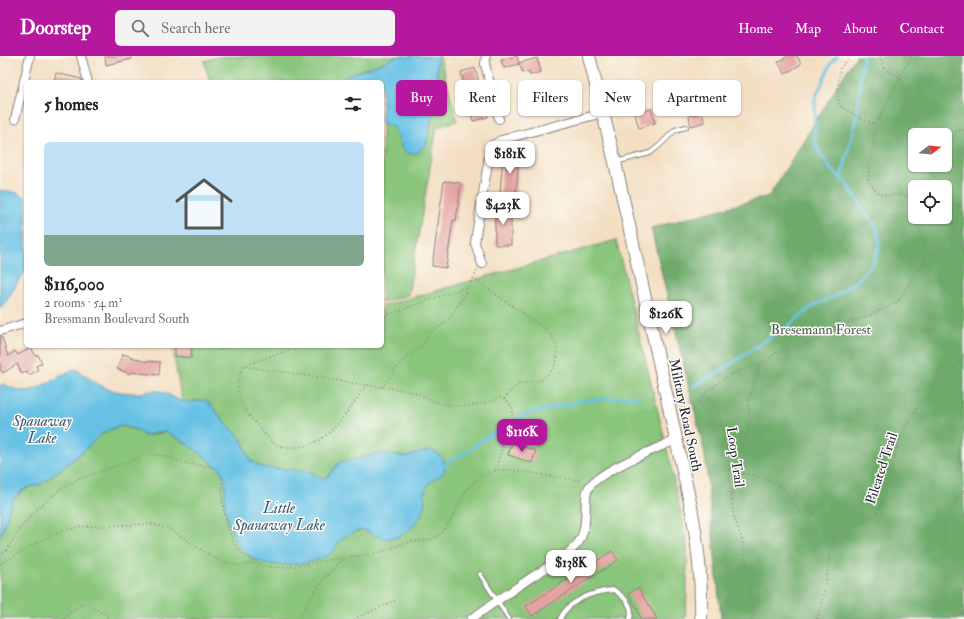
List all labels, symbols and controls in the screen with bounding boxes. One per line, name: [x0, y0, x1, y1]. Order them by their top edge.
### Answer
search box: [115, 10, 395, 46]
text: Doorstep: [20, 16, 91, 40]
icon: search: [129, 17, 151, 39]
text: Search here: [161, 19, 230, 38]
text: Home: [738, 20, 773, 37]
text: Map: [795, 20, 821, 37]
text: About: [843, 20, 877, 37]
text: Contact: [899, 20, 944, 37]
chip: Buy: [396, 80, 447, 116]
chip: Rent: [455, 80, 510, 116]
chip: Filters: [518, 80, 582, 116]
chip: New: [590, 80, 645, 116]
chip: Apartment: [653, 80, 741, 116]
icon: filters: [342, 93, 364, 115]
text: 5 homes: [44, 94, 98, 115]
north arrow: [908, 128, 952, 172]
map controls: [908, 128, 952, 224]
pin: $181K: [482, 141, 538, 175]
text: $181K: [494, 146, 526, 162]
icon: home: [168, 168, 240, 240]
button: locate: [908, 180, 952, 224]
pin: $423K: [475, 192, 531, 226]
text: $423K: [485, 197, 521, 213]
text: $116,000: [44, 274, 104, 295]
text: 2 rooms · 54 m²: [44, 295, 122, 311]
pin: $126K: [638, 301, 694, 335]
text: $126K: [649, 306, 683, 322]
text: Bressmann Boulevard South: [44, 311, 189, 327]
park label: Bresemann Forest: [771, 321, 872, 338]
street label: Military Road South: [664, 357, 706, 474]
water label: Spanaway Lake: [11, 412, 72, 448]
pin: $116K: [494, 419, 550, 453]
text: $116K: [506, 424, 538, 440]
street label: Loop Trail: [722, 426, 748, 489]
street label: Pileated Trail: [862, 430, 901, 506]
water label: Little Spanaway Lake: [232, 499, 326, 535]
pin: $138K: [543, 550, 599, 584]
text: $138K: [555, 555, 587, 571]

